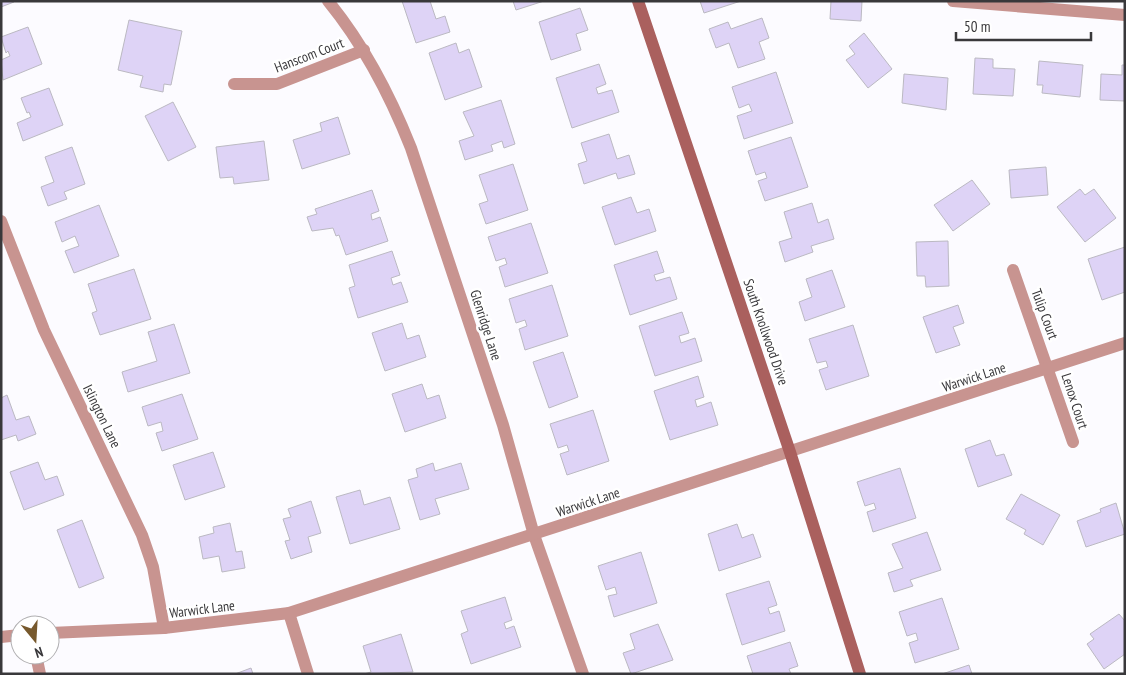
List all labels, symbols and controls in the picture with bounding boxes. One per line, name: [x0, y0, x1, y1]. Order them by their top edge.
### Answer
scale bar: [956, 10, 1091, 42]
text: 50 m: [964, 17, 990, 36]
street label: Hanscom Court: [272, 33, 346, 76]
street label: South Knollwood Drive: [739, 277, 793, 388]
street label: Tulip Court: [1028, 286, 1063, 342]
street label: Glenridge Lane: [466, 288, 506, 363]
street label: Warwick Lane: [940, 358, 1008, 396]
street label: Lenox Court: [1058, 371, 1092, 431]
street label: Islington Lane: [79, 381, 125, 451]
street label: Warwick Lane: [554, 483, 622, 521]
street label: Warwick Lane: [168, 596, 236, 622]
north arrow: [10, 615, 60, 665]
text: N: [33, 643, 45, 662]

